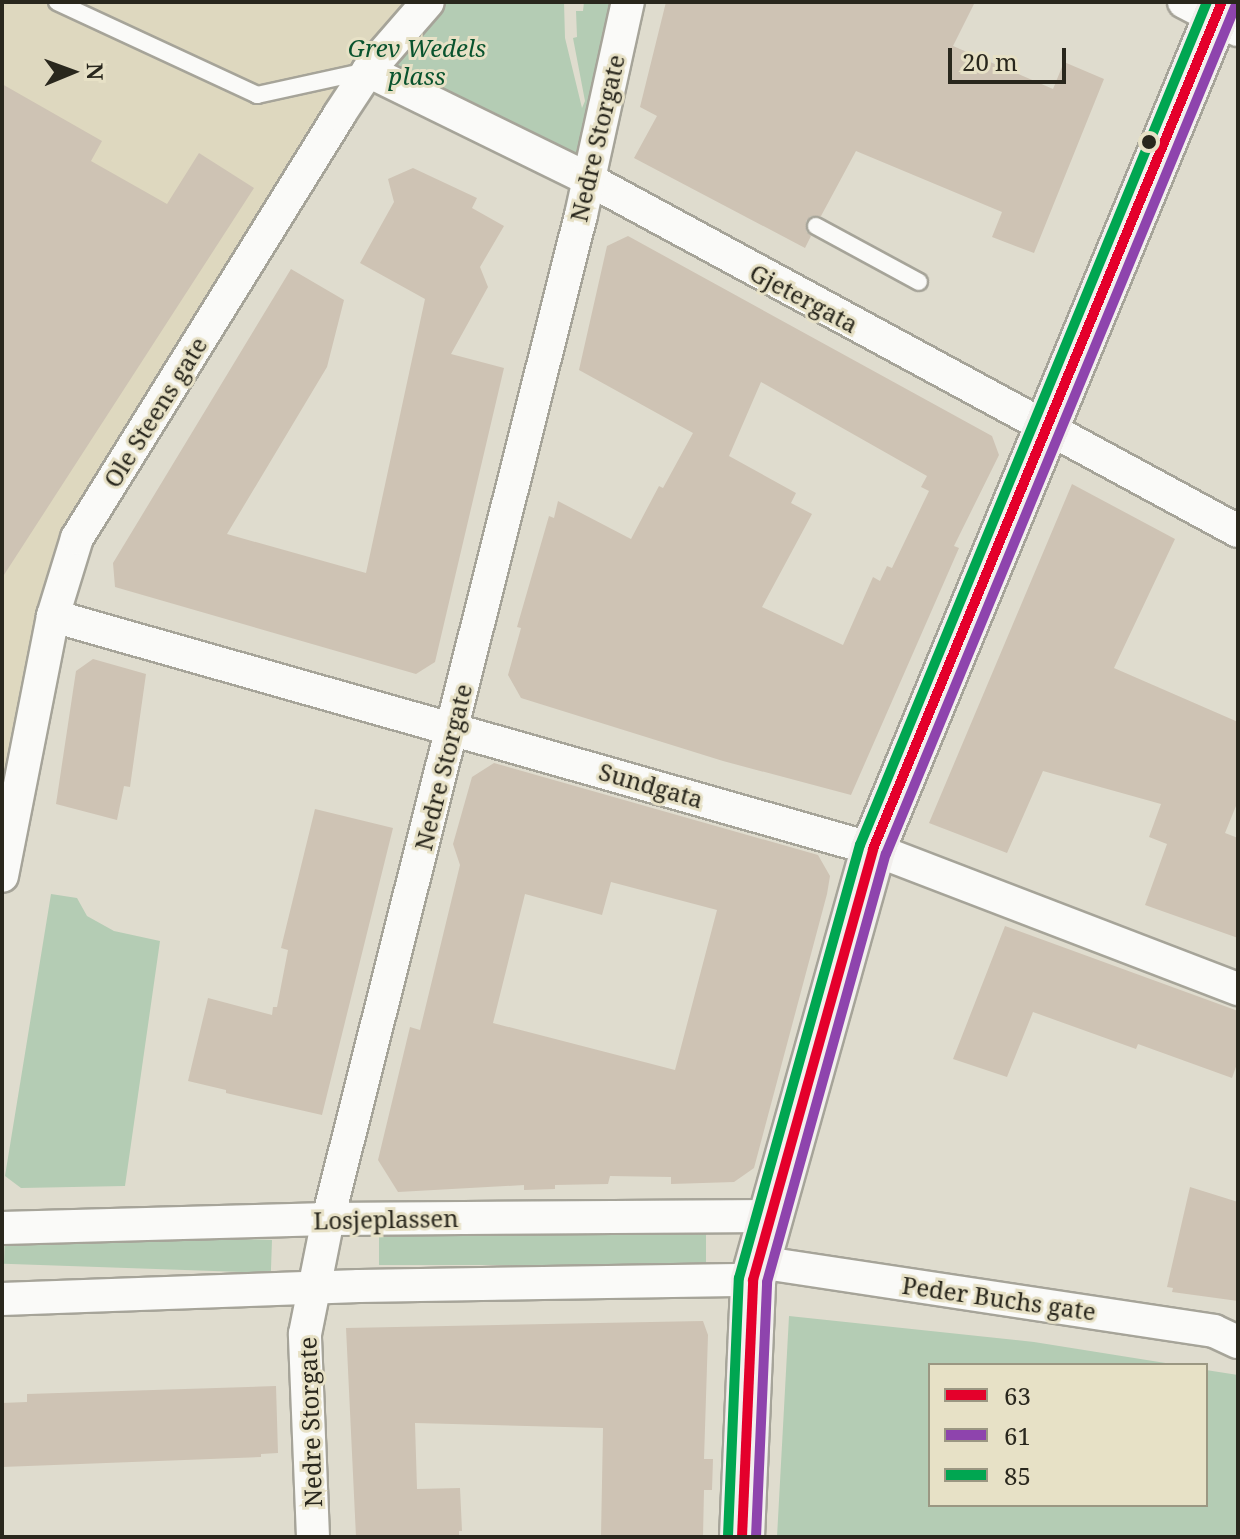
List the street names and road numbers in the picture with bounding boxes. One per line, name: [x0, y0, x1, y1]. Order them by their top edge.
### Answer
street label: Nedre Storgate: [564, 52, 630, 224]
street label: Gjetergata: [745, 258, 863, 338]
street label: Ole Steens gate: [97, 332, 213, 492]
street label: Nedre Storgate: [408, 681, 478, 853]
street label: Sundgata: [596, 756, 706, 814]
street label: Losjeplassen: [313, 1203, 459, 1235]
street label: Peder Buchs gate: [900, 1270, 1098, 1326]
street label: Nedre Storgate: [293, 1336, 327, 1508]

